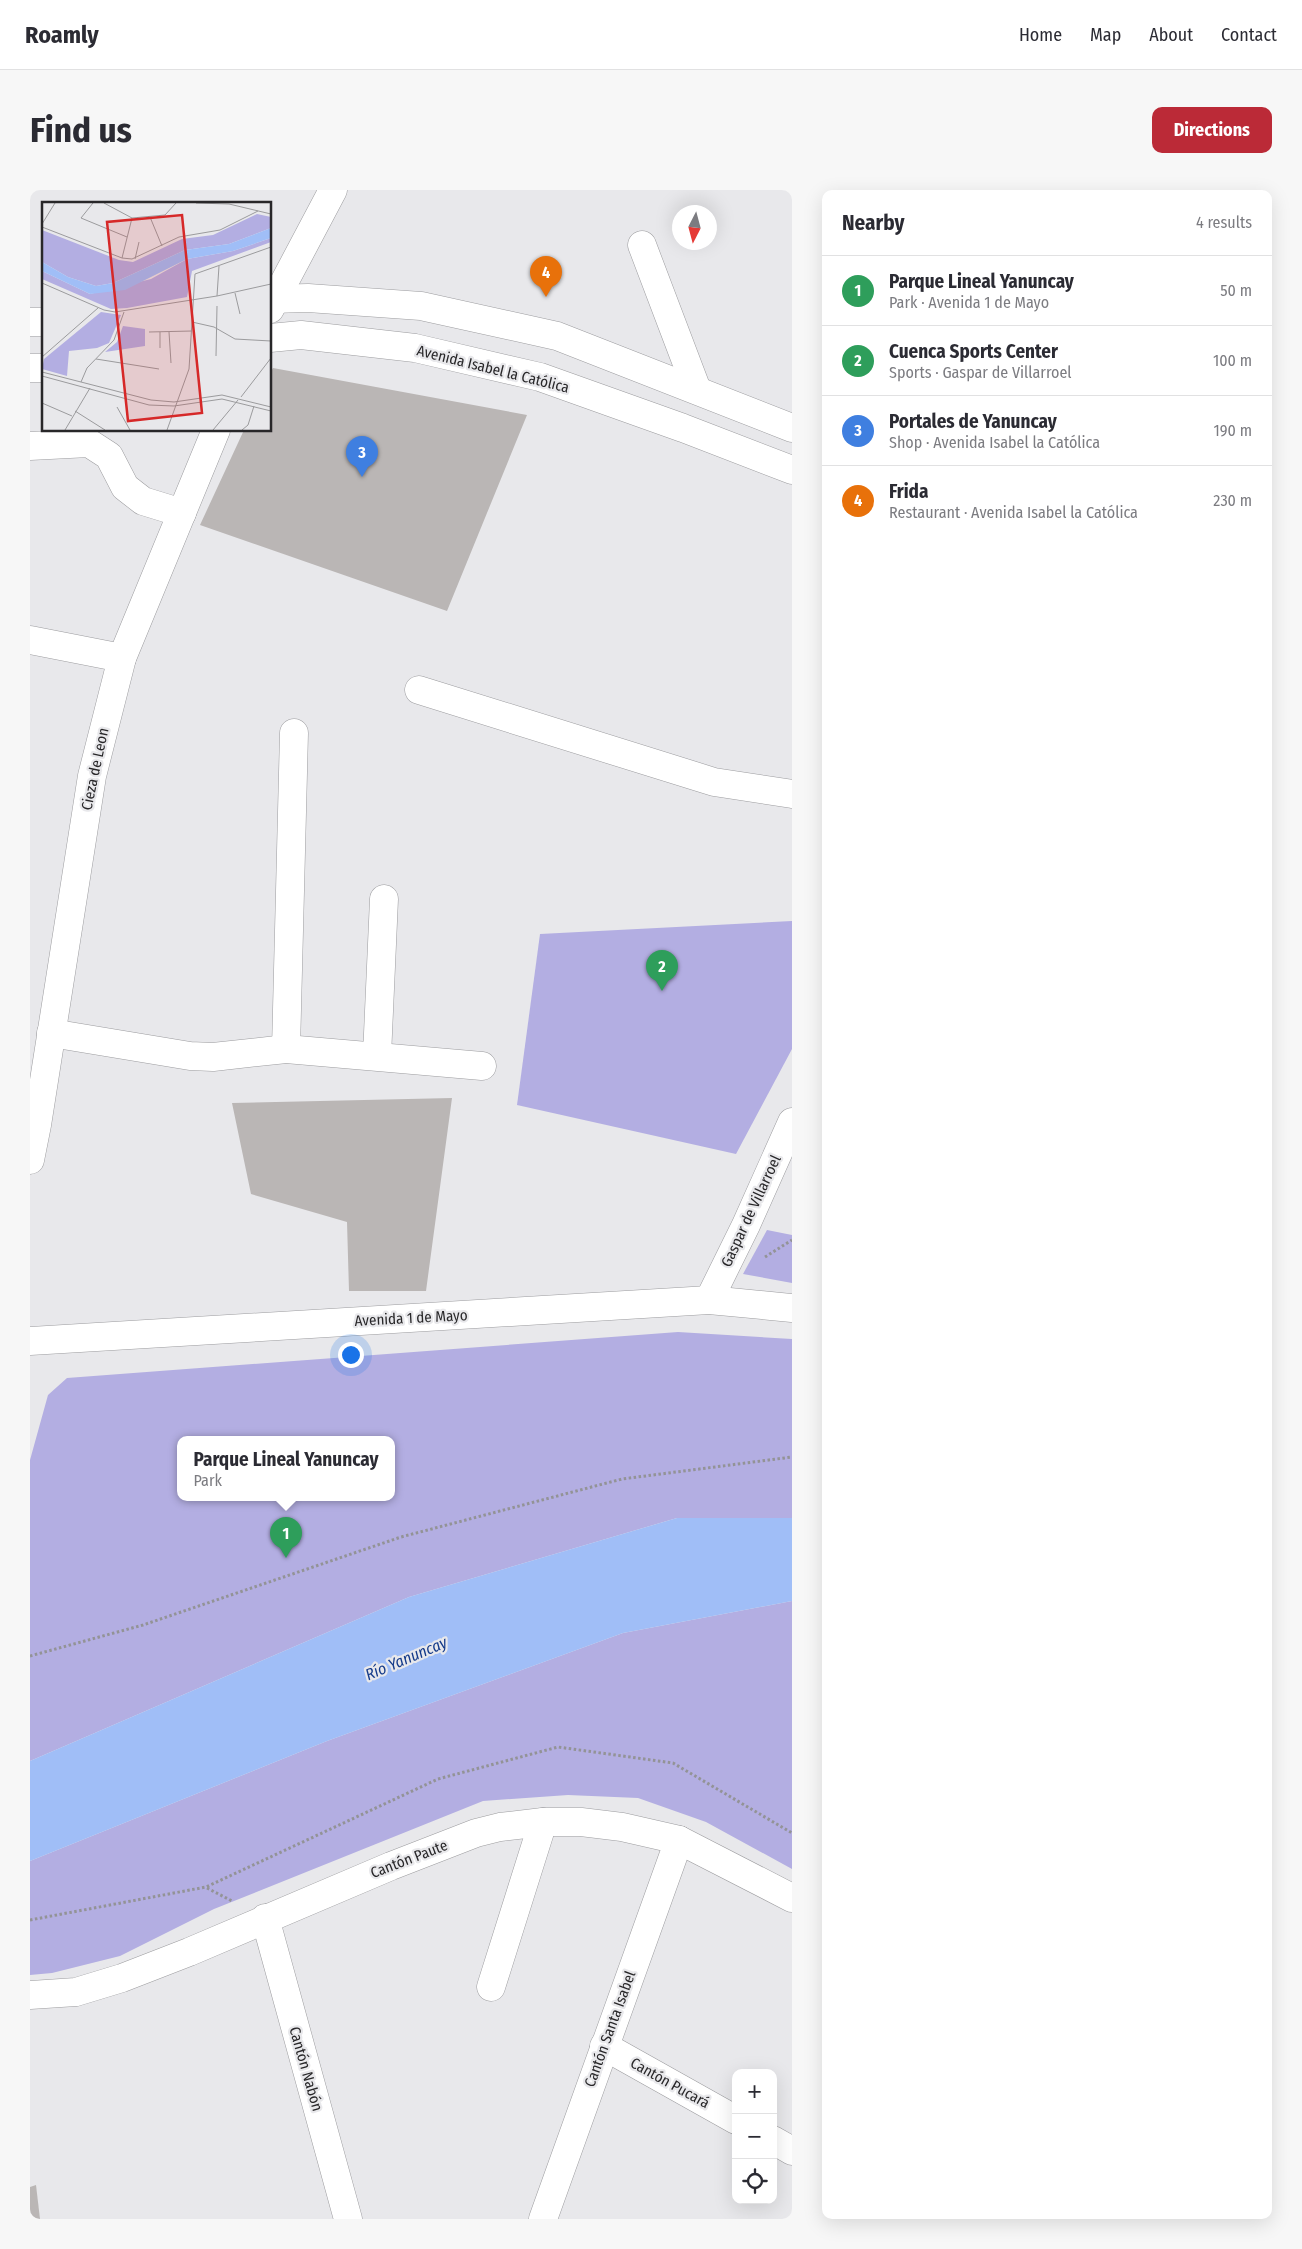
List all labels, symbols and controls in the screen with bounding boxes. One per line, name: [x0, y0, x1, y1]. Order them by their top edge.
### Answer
text: Roamly: [25, 21, 99, 49]
text: Home: [1019, 24, 1062, 46]
text: Map: [1090, 24, 1121, 46]
text: About: [1149, 24, 1193, 46]
text: Contact: [1221, 24, 1277, 46]
button: Directions: [1152, 107, 1272, 153]
text: Find us: [30, 109, 132, 151]
inset map: [42, 202, 271, 431]
north arrow: [672, 205, 717, 250]
text: Nearby: [842, 210, 904, 236]
text: 4 results: [1196, 213, 1252, 232]
pin: 4: [530, 256, 562, 297]
text: Parque Lineal Yanuncay: [889, 270, 1074, 293]
text: 1: [855, 281, 861, 300]
text: 50 m: [1220, 281, 1252, 300]
text: Park · Avenida 1 de Mayo: [889, 293, 1049, 312]
text: Cuenca Sports Center: [889, 340, 1058, 363]
street label: Avenida Isabel la Católica: [415, 341, 571, 397]
text: 2: [854, 351, 862, 370]
text: 100 m: [1213, 351, 1252, 370]
text: Sports · Gaspar de Villarroel: [889, 363, 1072, 382]
text: Portales de Yanuncay: [889, 410, 1057, 433]
text: 3: [854, 421, 862, 440]
text: 190 m: [1214, 421, 1252, 440]
text: Shop · Avenida Isabel la Católica: [889, 433, 1100, 452]
pin: 3: [346, 436, 378, 477]
text: Frida: [889, 480, 928, 503]
text: 4: [854, 491, 862, 510]
text: 230 m: [1213, 491, 1252, 510]
text: Restaurant · Avenida Isabel la Católica: [889, 503, 1138, 522]
street label: Cieza de Leon: [77, 726, 113, 812]
pin: 2: [646, 950, 678, 991]
street label: Gaspar de Villarroel: [717, 1152, 785, 1270]
street label: Avenida 1 de Mayo: [354, 1306, 468, 1330]
your location: [338, 1342, 364, 1368]
popup: [177, 1436, 395, 1501]
text: Parque Lineal Yanuncay: [194, 1448, 378, 1471]
text: Park: [194, 1471, 222, 1490]
pin: 1: [270, 1517, 302, 1558]
water label: Río Yanuncay: [362, 1632, 451, 1684]
street label: Cantón Paute: [368, 1836, 450, 1882]
street label: Cantón Santa Isabel: [581, 1969, 639, 2089]
street label: Cantón Nabón: [285, 2025, 327, 2113]
street label: Cantón Pucará: [627, 2054, 713, 2112]
map controls: [732, 2069, 777, 2204]
button: +: [732, 2069, 777, 2114]
button: −: [732, 2114, 777, 2159]
button: locate: [732, 2159, 777, 2204]

